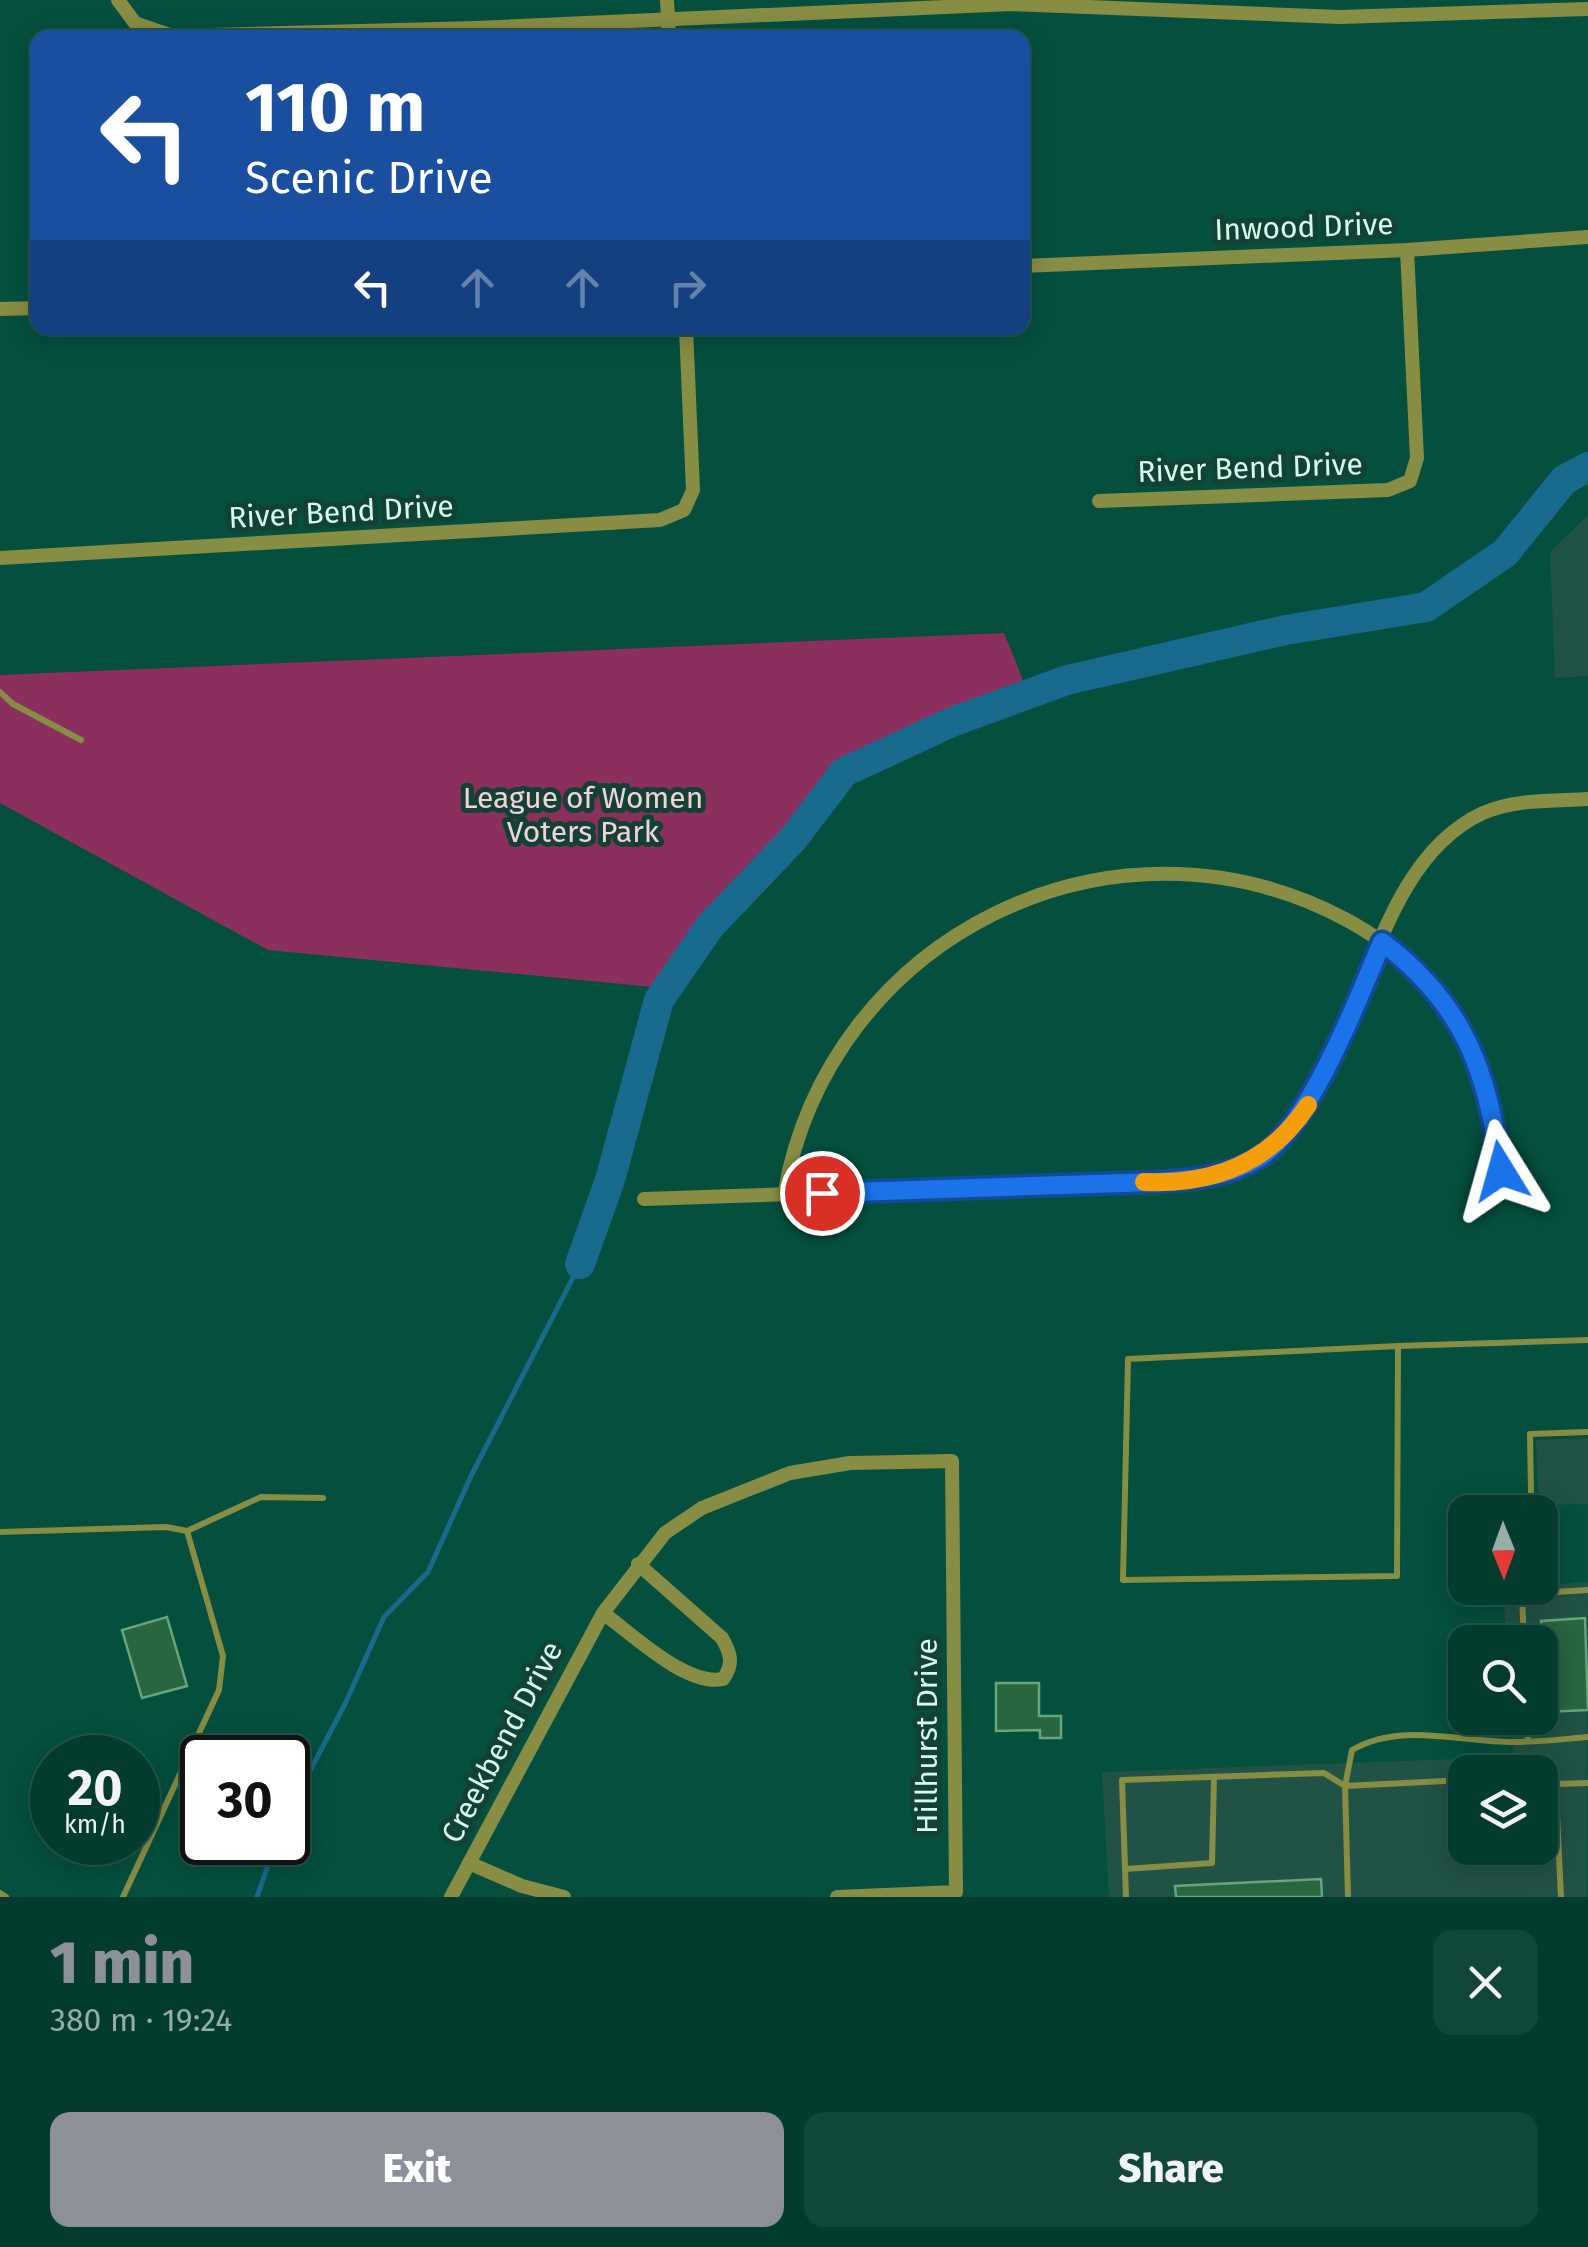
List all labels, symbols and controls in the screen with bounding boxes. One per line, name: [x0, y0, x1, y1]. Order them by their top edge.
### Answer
text: 110 m: [245, 66, 425, 150]
icon: left: [80, 70, 210, 200]
text: Scenic Drive: [245, 151, 493, 205]
street label: Inwood Drive: [1214, 206, 1394, 248]
icon: left: [345, 260, 400, 315]
icon: ahead: [450, 260, 505, 315]
icon: ahead: [555, 260, 610, 315]
icon: right: [660, 260, 715, 315]
street label: River Bend Drive: [1137, 446, 1363, 490]
street label: River Bend Drive: [227, 488, 455, 536]
park label: League of Women Voters Park: [463, 780, 703, 850]
position arrow: [1449, 1119, 1553, 1223]
pin: [780, 1151, 865, 1236]
icon: arrive: [795, 1166, 850, 1221]
north arrow: [1448, 1495, 1558, 1605]
map controls: [1448, 1495, 1558, 1865]
button: search: [1448, 1625, 1558, 1735]
street label: Creekbend Drive: [434, 1635, 570, 1849]
street label: Hillhurst Drive: [909, 1638, 945, 1834]
speed limit sign: 30: [180, 1735, 310, 1865]
button: layers: [1448, 1755, 1558, 1865]
text: 20: [67, 1758, 123, 1818]
text: km/h: [64, 1810, 126, 1840]
text: 1 min: [50, 1927, 194, 1999]
button: close: [1433, 1930, 1538, 2035]
text: 380 m · 19:24: [50, 2001, 232, 2039]
button: Exit: [50, 2112, 784, 2227]
button: Share: [804, 2112, 1538, 2227]

